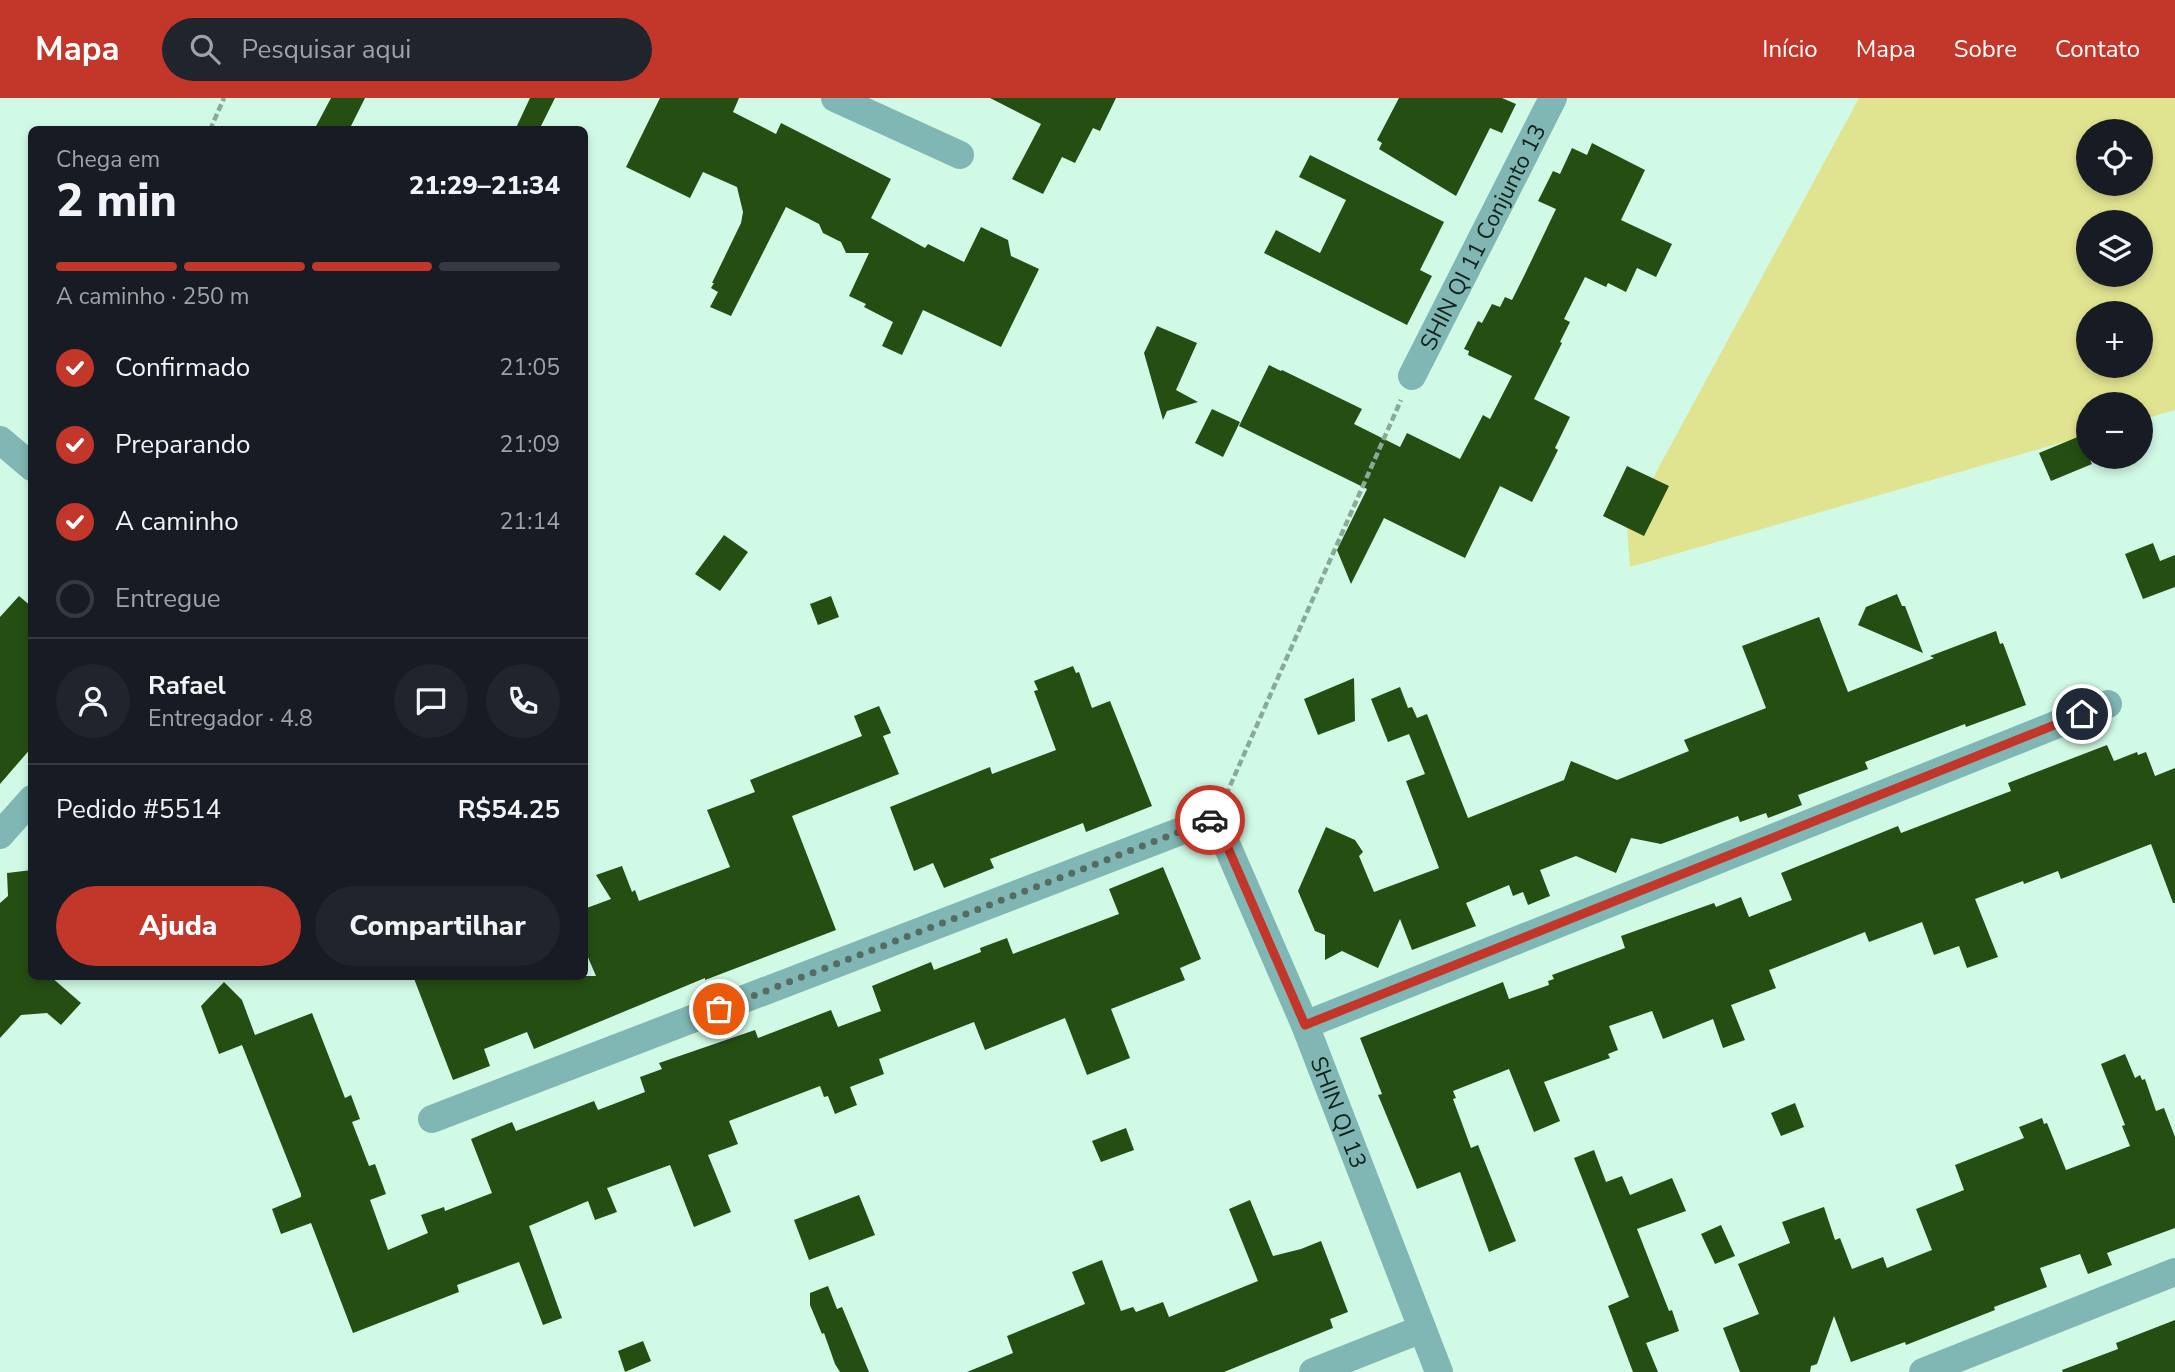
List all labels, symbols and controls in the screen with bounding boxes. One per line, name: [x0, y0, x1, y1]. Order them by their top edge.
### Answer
search box: [162, 18, 652, 81]
text: Mapa: [35, 27, 120, 72]
icon: search: [186, 30, 224, 68]
text: Pesquisar aqui: [242, 32, 411, 67]
text: Início: [1762, 33, 1818, 65]
text: Mapa: [1856, 33, 1916, 65]
text: Sobre: [1954, 33, 2017, 65]
text: Contato: [2055, 33, 2140, 65]
street label: SHIN QI 11 Conjunto 13: [1412, 118, 1553, 355]
map controls: [2076, 119, 2153, 469]
button: locate: [2076, 119, 2153, 196]
text: Chega em: [56, 144, 160, 175]
text: 21:29–21:34: [409, 168, 560, 203]
text: 2 min: [56, 169, 177, 232]
button: layers: [2076, 210, 2153, 287]
text: A caminho · 250 m: [56, 281, 249, 312]
button: +: [2076, 301, 2153, 378]
icon: check: [56, 349, 94, 387]
text: Confirmado: [115, 350, 250, 385]
text: 21:05: [500, 352, 560, 383]
button: −: [2076, 392, 2153, 469]
icon: check: [56, 426, 94, 464]
text: Preparando: [115, 427, 250, 462]
text: 21:09: [500, 429, 560, 460]
icon: check: [56, 503, 94, 541]
text: A caminho: [115, 504, 239, 539]
text: 21:14: [500, 506, 560, 537]
text: Entregue: [115, 581, 221, 616]
button: person: [56, 664, 130, 738]
button: chat: [394, 664, 468, 738]
button: phone: [486, 664, 560, 738]
text: Rafael: [148, 668, 226, 703]
pin: [2052, 684, 2112, 744]
icon: home: [2063, 695, 2101, 733]
text: Entregador · 4.8: [148, 703, 313, 734]
courier: [1175, 785, 1245, 855]
text: Pedido #5514: [56, 792, 221, 827]
text: R$54.25: [458, 792, 560, 827]
icon: car: [1191, 801, 1229, 839]
button: Ajuda: [56, 886, 301, 966]
button: Compartilhar: [315, 886, 560, 966]
pin: [689, 979, 749, 1039]
icon: bag: [700, 990, 738, 1028]
street label: SHIN QI 13: [1303, 1052, 1374, 1173]

